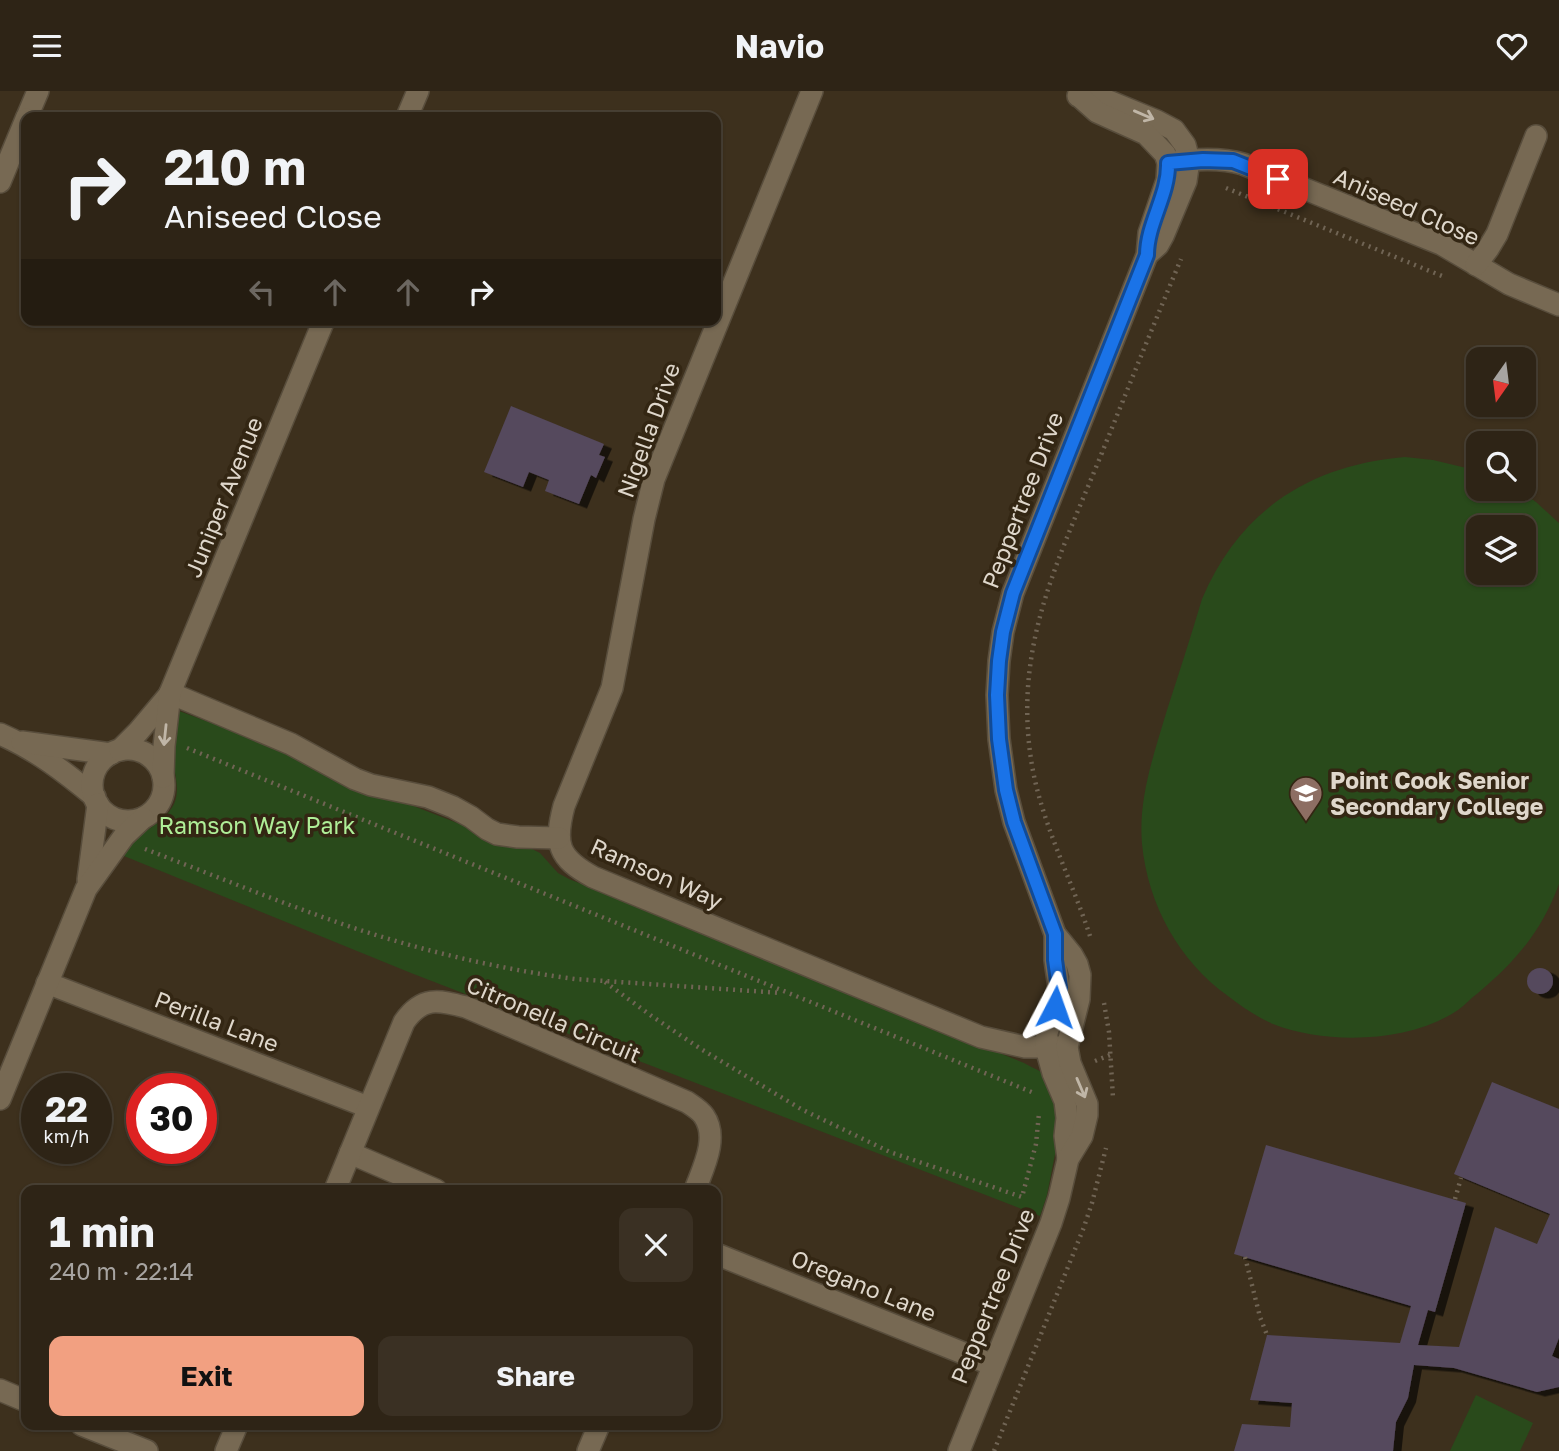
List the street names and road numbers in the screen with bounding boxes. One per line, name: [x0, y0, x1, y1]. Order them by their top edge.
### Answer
street label: Aniseed Close: [1330, 161, 1484, 251]
street label: Nigella Drive: [611, 359, 685, 501]
street label: Peppertree Drive: [975, 408, 1069, 592]
street label: Juniper Avenue: [178, 413, 268, 581]
street label: Ramson Way: [587, 831, 727, 915]
street label: Citronella Circuit: [463, 970, 645, 1068]
street label: Perilla Lane: [151, 985, 283, 1057]
street label: Peppertree Drive: [944, 1204, 1040, 1388]
street label: Oregano Lane: [787, 1243, 941, 1327]

